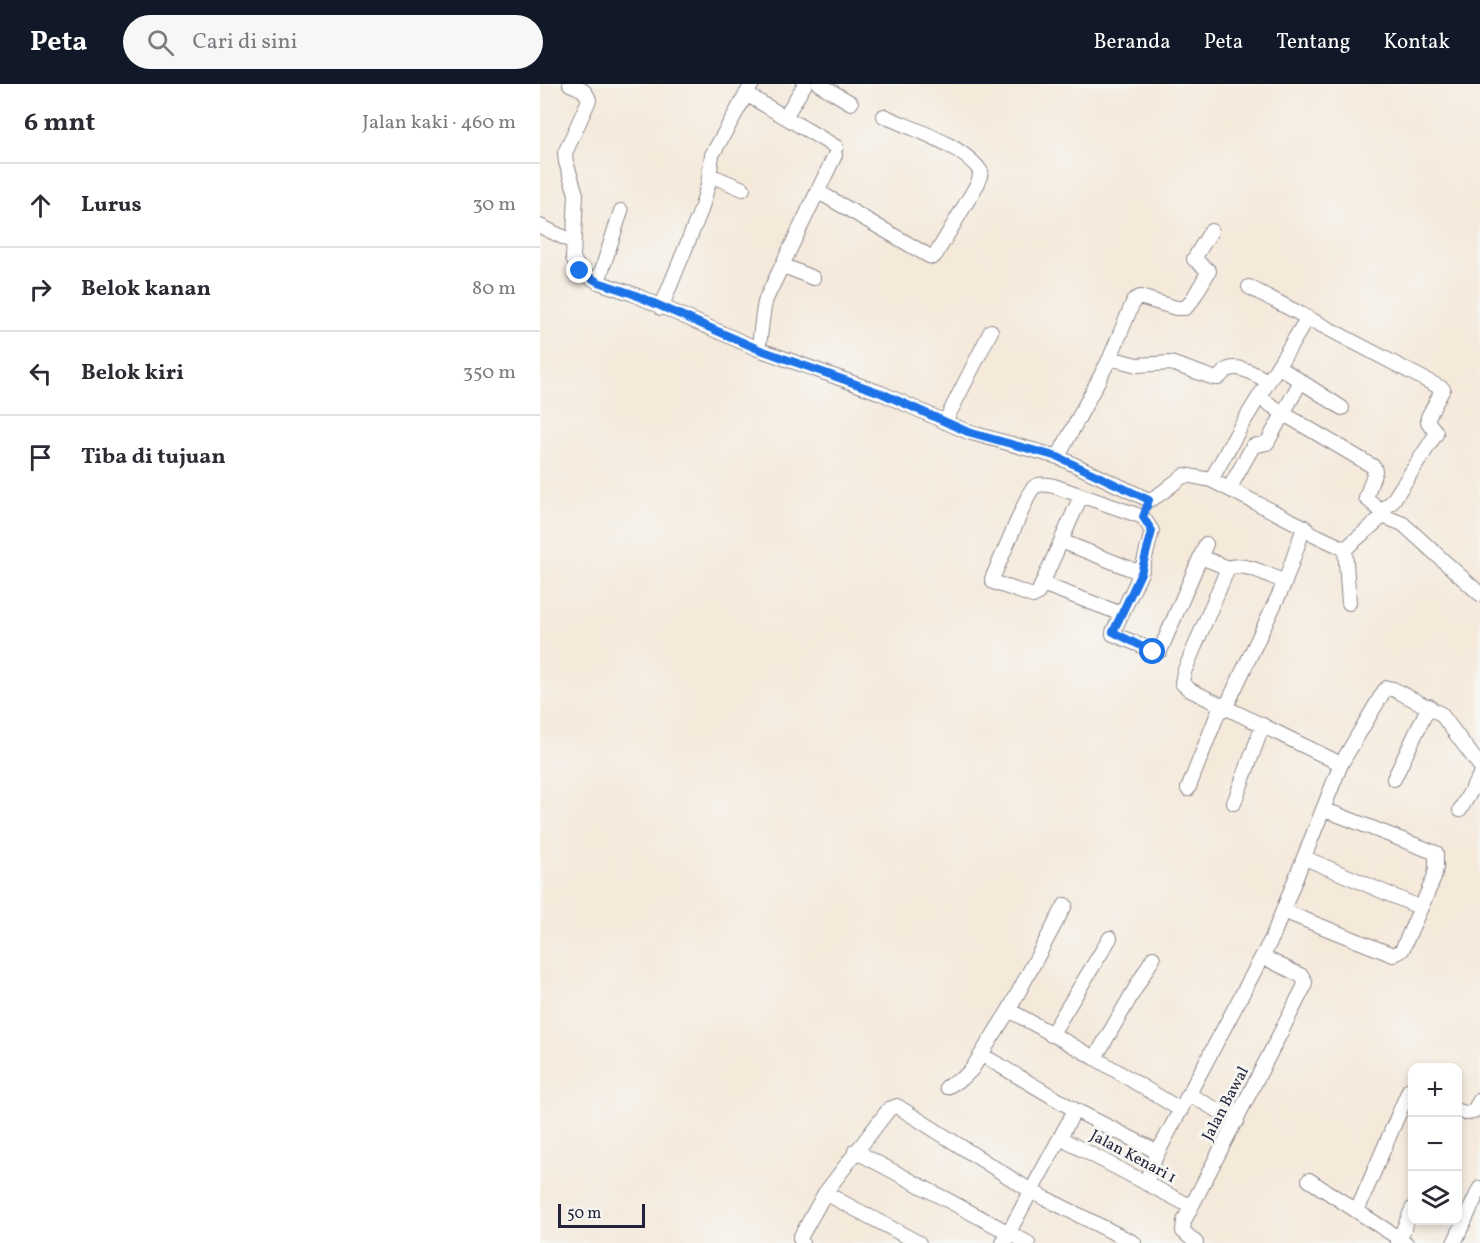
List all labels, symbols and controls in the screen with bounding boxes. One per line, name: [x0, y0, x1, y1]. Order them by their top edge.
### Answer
search box: [123, 15, 543, 69]
text: Peta: [30, 23, 87, 62]
icon: search: [144, 26, 177, 59]
text: Cari di sini: [192, 27, 297, 58]
text: Beranda: [1093, 28, 1171, 57]
text: Peta: [1204, 28, 1243, 57]
text: Tentang: [1276, 28, 1351, 57]
text: Kontak: [1384, 28, 1450, 57]
text: 6 mnt: [24, 105, 95, 141]
text: Jalan kaki · 460 m: [362, 109, 516, 137]
icon: ahead: [24, 189, 57, 222]
text: Lurus: [81, 190, 142, 221]
text: 30 m: [472, 191, 516, 219]
route end: [566, 257, 592, 283]
icon: right: [24, 273, 57, 306]
text: Belok kanan: [81, 274, 211, 305]
text: 80 m: [472, 275, 516, 303]
icon: left: [24, 357, 57, 390]
text: Belok kiri: [81, 358, 184, 389]
text: 350 m: [463, 359, 516, 387]
icon: arrive: [24, 441, 57, 474]
text: Tiba di tujuan: [81, 442, 226, 473]
route start: [1139, 638, 1165, 664]
street label: Jalan Bawal: [1197, 1063, 1255, 1145]
map controls: [1408, 1063, 1462, 1225]
button: +: [1408, 1063, 1462, 1117]
button: −: [1408, 1117, 1462, 1171]
street label: Jalan Kenari 1: [1086, 1125, 1180, 1189]
button: layers: [1408, 1171, 1462, 1225]
scale bar: [558, 1201, 645, 1228]
text: 50 m: [567, 1203, 601, 1225]

